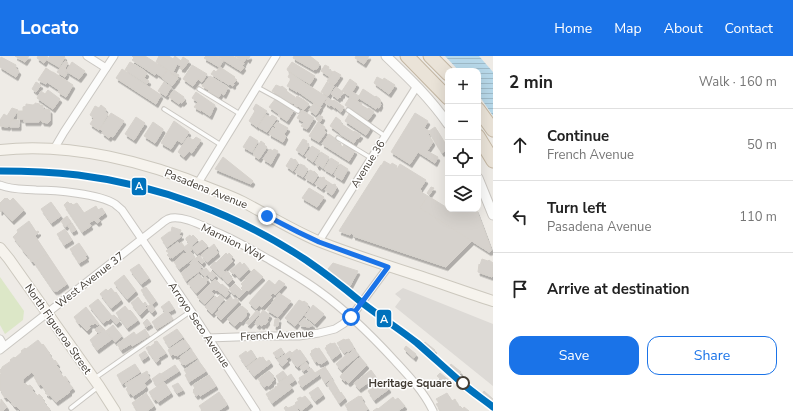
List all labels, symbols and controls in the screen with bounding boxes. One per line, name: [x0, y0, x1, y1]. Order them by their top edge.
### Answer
text: Locato: [20, 15, 79, 41]
text: Home: [554, 19, 592, 38]
text: Map: [614, 19, 642, 38]
text: About: [664, 19, 703, 38]
text: Contact: [725, 19, 773, 38]
map controls: [445, 68, 481, 212]
button: +: [445, 68, 481, 104]
text: 2 min: [509, 71, 553, 94]
text: Walk · 160 m: [699, 73, 777, 91]
button: −: [445, 104, 481, 140]
text: Continue: [547, 126, 609, 146]
icon: ahead: [509, 134, 531, 156]
text: 50 m: [747, 136, 777, 154]
street label: Avenue 36: [347, 137, 389, 191]
button: locate: [445, 140, 481, 176]
text: French Avenue: [547, 146, 634, 164]
street label: Pasadena Avenue: [162, 166, 250, 213]
button: layers: [445, 176, 481, 212]
line badge: A: [131, 177, 147, 196]
text: A: [135, 179, 144, 194]
text: Turn left: [547, 198, 606, 218]
icon: left: [509, 206, 531, 228]
route end: [258, 207, 276, 225]
text: 110 m: [739, 208, 777, 226]
text: Pasadena Avenue: [547, 218, 651, 236]
street label: Marmion Way: [199, 220, 268, 264]
street label: West Avenue 37: [53, 249, 127, 311]
icon: arrive: [509, 278, 531, 300]
street label: Arroyo Seco Avenue: [165, 279, 233, 371]
text: Arrive at destination: [547, 279, 690, 299]
street label: North Figueroa Street: [21, 281, 95, 377]
route start: [342, 308, 360, 326]
line badge: A: [376, 309, 392, 328]
text: A: [380, 312, 389, 327]
street label: French Avenue: [240, 326, 314, 344]
button: Save: [509, 336, 639, 375]
button: Share: [647, 336, 777, 375]
place label: Heritage Square: [368, 376, 452, 391]
marker: Heritage Square: [456, 376, 470, 390]

